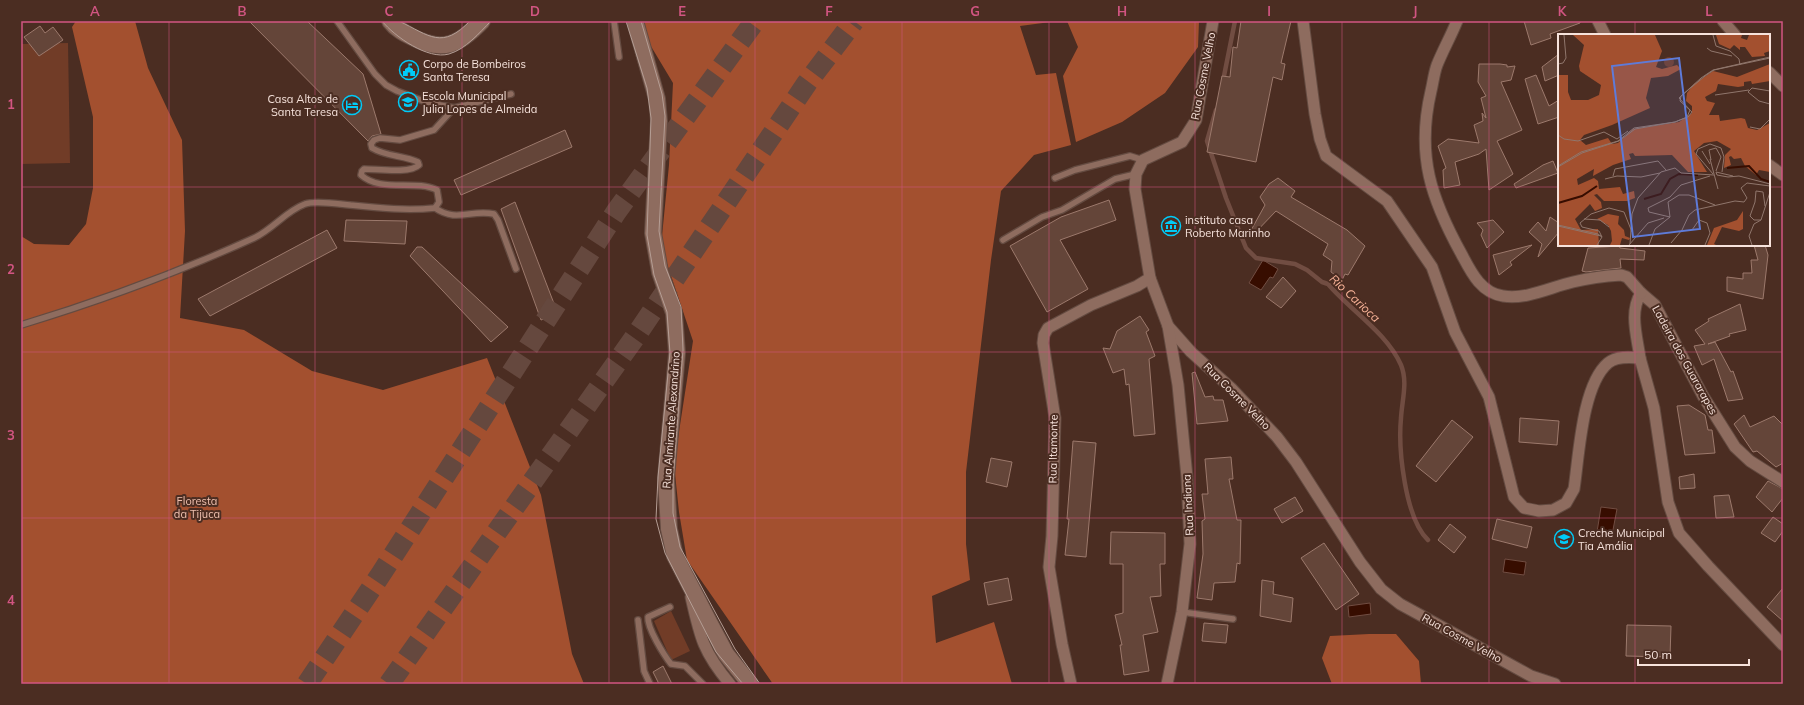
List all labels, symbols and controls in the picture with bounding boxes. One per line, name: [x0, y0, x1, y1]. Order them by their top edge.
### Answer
text: A: [90, 3, 100, 19]
text: B: [238, 3, 247, 19]
text: C: [385, 3, 394, 19]
text: D: [530, 3, 540, 19]
text: E: [678, 3, 686, 19]
text: F: [825, 3, 833, 19]
text: G: [970, 3, 980, 19]
text: H: [1117, 3, 1127, 19]
text: I: [1267, 3, 1271, 19]
text: J: [1413, 3, 1417, 19]
text: K: [1558, 3, 1568, 19]
text: L: [1705, 3, 1713, 19]
street label: Rua Cosme Velho: [1188, 31, 1218, 121]
inset map: [1558, 34, 1770, 246]
place label: Corpo de Bombeiros Santa Teresa: [423, 57, 526, 84]
public building icon: Corpo de Bombeiros Santa Teresa: [398, 59, 420, 81]
place label: Escola Municipal Julia Lopes de Almeida: [422, 89, 537, 116]
school or university icon: Escola Municipal Julia Lopes de Almeida: [397, 91, 419, 113]
place label: Casa Altos de Santa Teresa: [267, 92, 338, 119]
hotel icon: Casa Altos de Santa Teresa: [341, 94, 363, 116]
text: 1: [7, 96, 15, 112]
place label: instituto casa Roberto Marinho: [1185, 213, 1270, 240]
museum icon: instituto casa Roberto Marinho: [1160, 215, 1182, 237]
text: 2: [7, 261, 15, 277]
water label: Rio Carioca: [1327, 271, 1383, 325]
street label: Ladeira dos Guararapes: [1649, 303, 1721, 417]
street label: Rua Almirante Alexandrino: [659, 351, 683, 489]
street label: Rua Cosme Velho: [1201, 360, 1273, 432]
street label: Rua Itamonte: [1045, 414, 1061, 484]
text: 3: [7, 427, 15, 443]
street label: Rua Indiana: [1179, 474, 1197, 536]
park label: Floresta da Tijuca: [174, 494, 220, 521]
place label: Creche Municipal Tia Amália: [1578, 526, 1665, 553]
school or university icon: Creche Municipal Tia Amália: [1553, 528, 1575, 550]
text: 4: [7, 592, 15, 608]
street label: Rua Cosme Velho: [1420, 610, 1504, 666]
scale bar: [1638, 641, 1749, 667]
text: 50 m: [1644, 647, 1672, 662]

